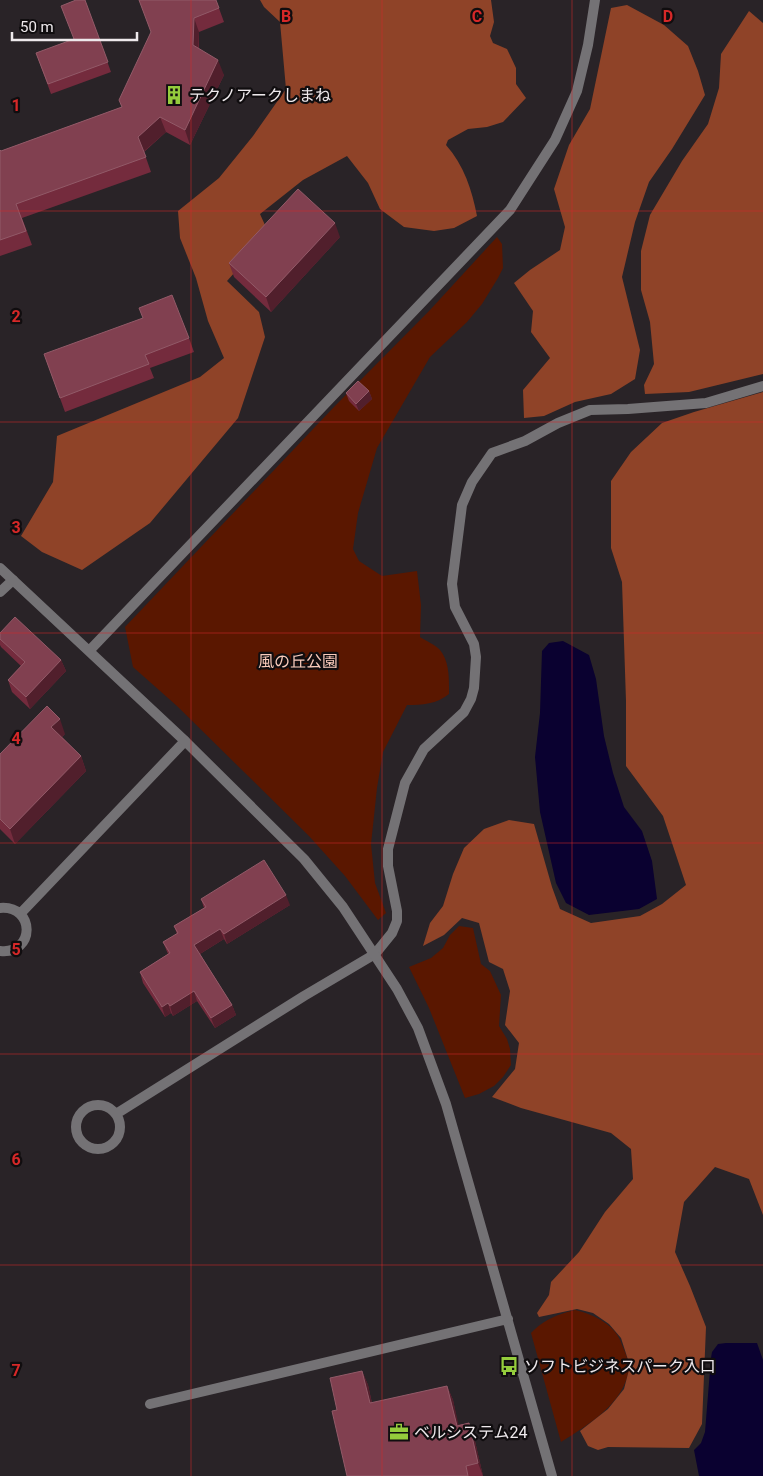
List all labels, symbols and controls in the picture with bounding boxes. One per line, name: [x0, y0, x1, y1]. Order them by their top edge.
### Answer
text: B: [281, 7, 291, 26]
text: C: [472, 7, 482, 26]
text: D: [663, 7, 673, 26]
scale bar: [12, 10, 138, 42]
text: 50 m: [20, 18, 54, 36]
building icon: テクノアークしまね: [163, 84, 185, 106]
place label: テクノアークしまね: [189, 86, 331, 105]
text: 1: [11, 96, 21, 115]
text: 2: [11, 307, 21, 326]
text: 3: [11, 518, 21, 537]
park label: 風の丘公園: [258, 652, 338, 671]
text: 4: [11, 729, 21, 748]
text: 5: [11, 940, 21, 959]
text: 6: [11, 1150, 21, 1169]
bus stop icon: ソフトビジネスパーク入口: [498, 1355, 520, 1377]
place label: ソフトビジネスパーク入口: [524, 1357, 716, 1376]
text: 7: [11, 1361, 21, 1380]
office icon: ベルシステム24: [388, 1421, 410, 1443]
place label: ベルシステム24: [414, 1423, 528, 1442]

